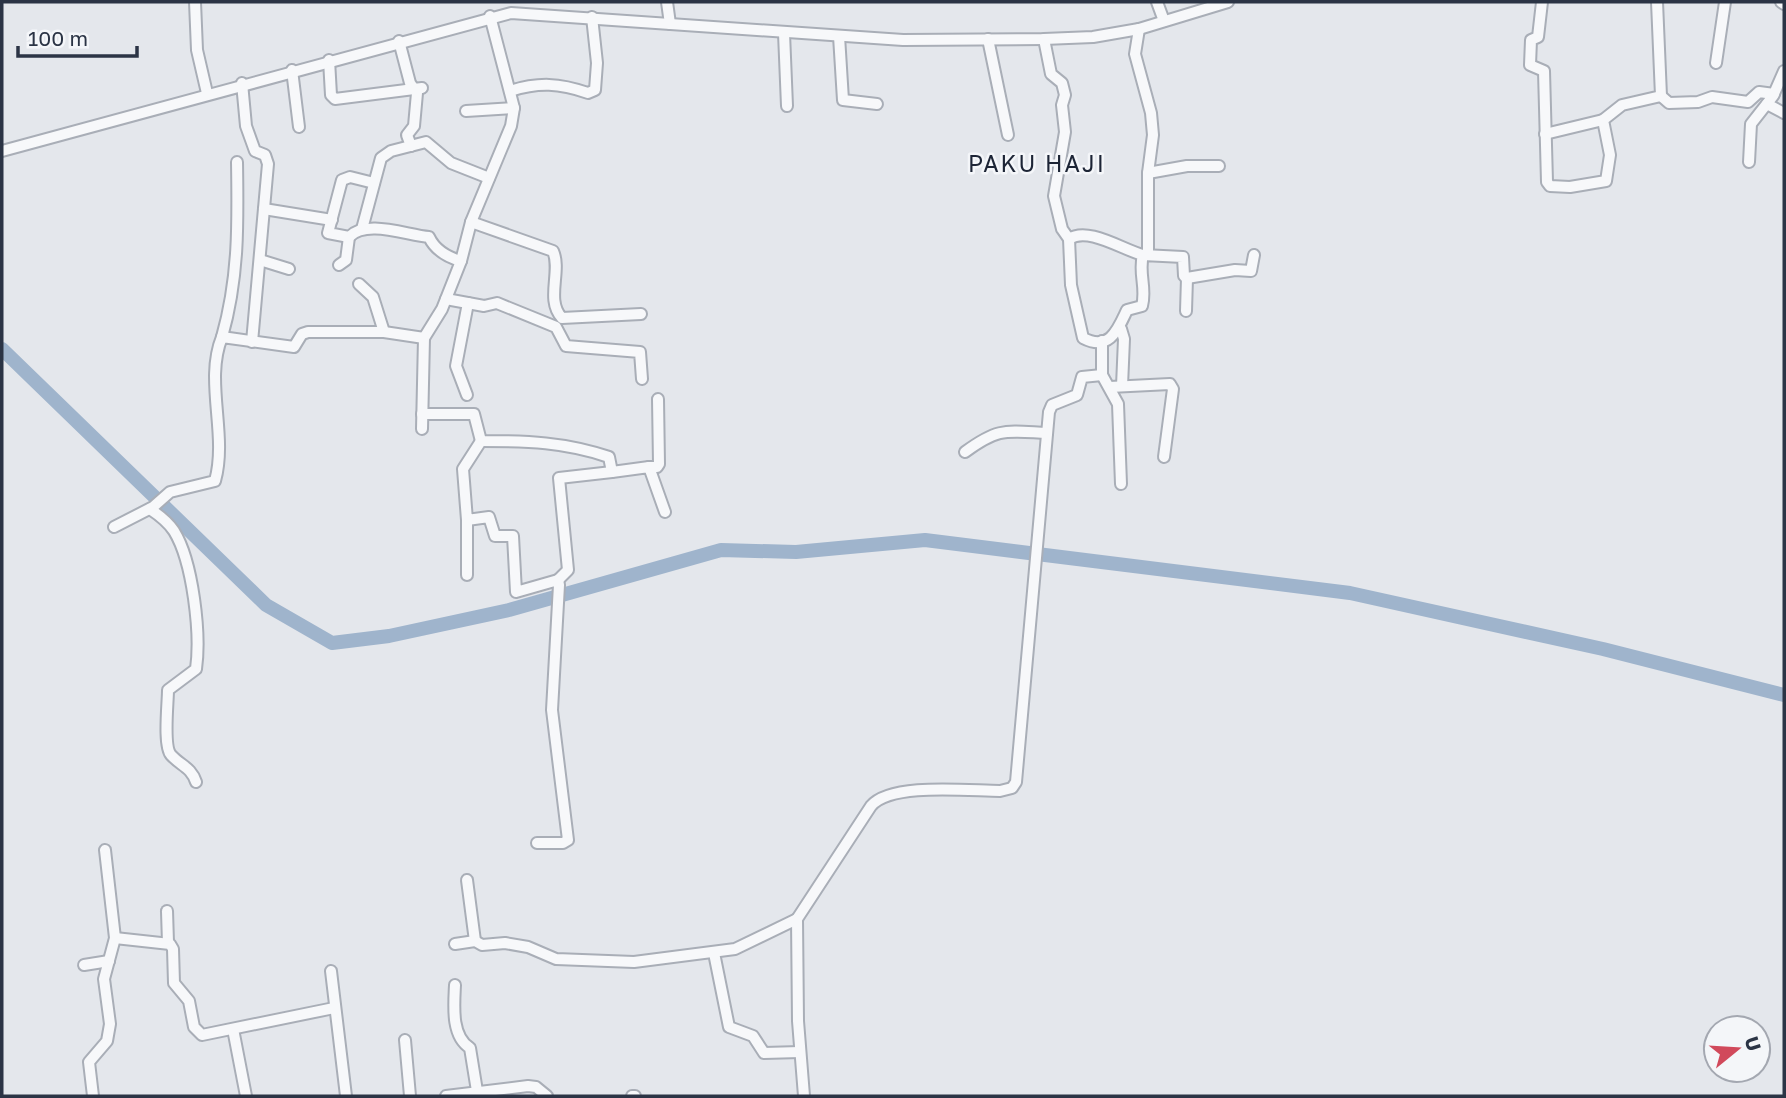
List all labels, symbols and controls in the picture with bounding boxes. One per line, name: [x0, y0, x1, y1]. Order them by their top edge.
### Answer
scale bar: [18, 14, 136, 58]
text: 100 m: [28, 25, 88, 51]
district label: PAKU HAJI: [968, 149, 1106, 177]
north arrow: [1702, 1014, 1772, 1084]
text: U: [1741, 1033, 1767, 1054]

